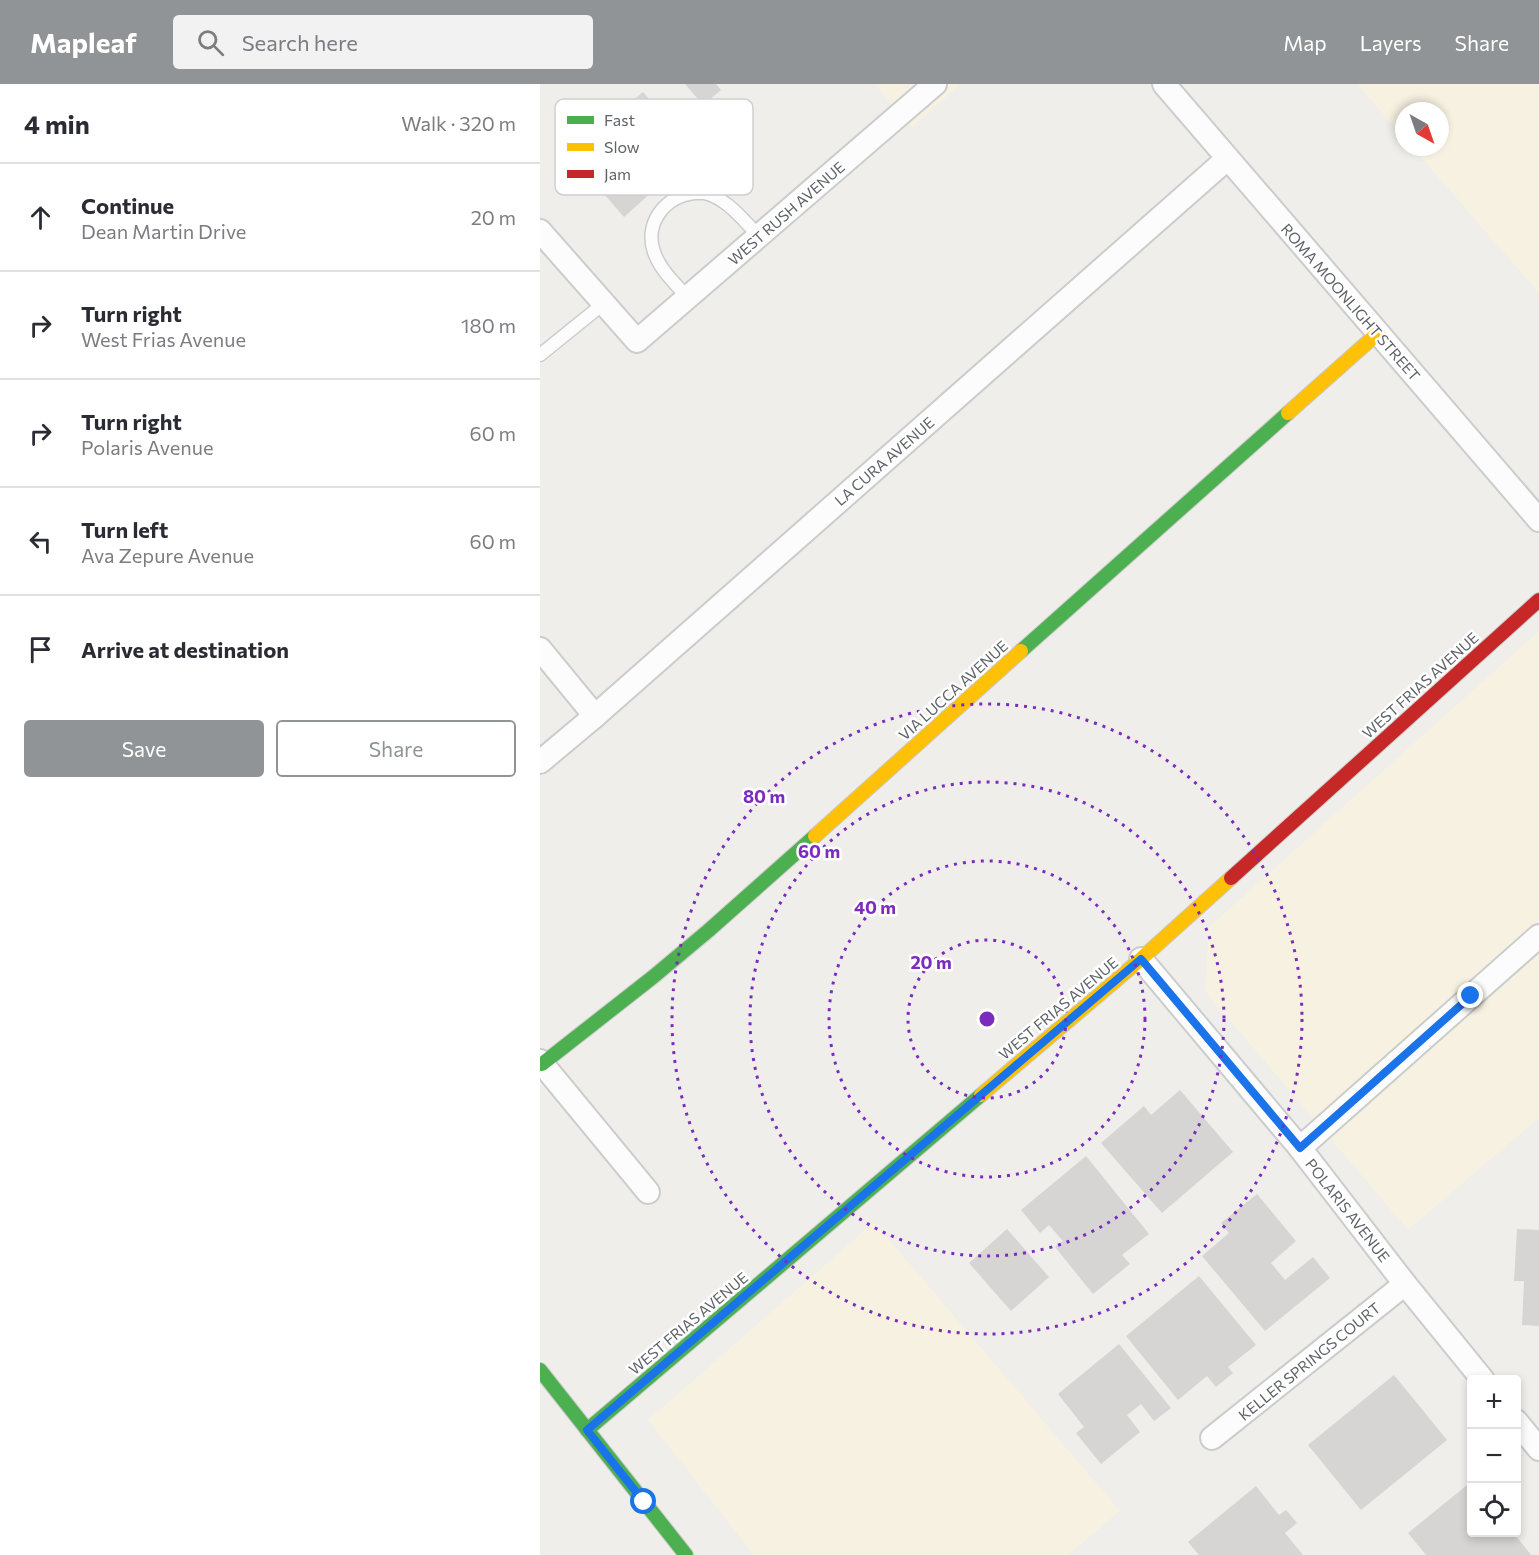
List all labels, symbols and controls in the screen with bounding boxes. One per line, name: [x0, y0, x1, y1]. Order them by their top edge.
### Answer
search box: [173, 15, 593, 69]
text: Mapleaf: [30, 25, 137, 59]
icon: search: [194, 26, 227, 59]
text: Search here: [242, 29, 358, 56]
text: Map: [1283, 30, 1327, 55]
text: Layers: [1360, 30, 1422, 55]
text: Share: [1455, 30, 1509, 55]
legend: [555, 99, 753, 195]
north arrow: [1395, 102, 1449, 156]
text: 4 min: [24, 108, 90, 139]
text: Fast: [604, 110, 635, 129]
text: Walk · 320 m: [401, 111, 516, 135]
text: Slow: [604, 137, 640, 156]
street label: WEST RUSH AVENUE: [724, 157, 848, 269]
text: Jam: [604, 164, 631, 183]
text: Continue: [81, 192, 174, 219]
icon: ahead: [24, 201, 57, 234]
text: 20 m: [471, 205, 516, 229]
text: Dean Martin Drive: [81, 219, 246, 243]
street label: ROMA MOONLIGHT STREET: [1278, 220, 1424, 385]
text: Turn right: [81, 300, 182, 327]
icon: right: [24, 309, 57, 342]
text: 180 m: [461, 313, 516, 337]
text: West Frias Avenue: [81, 327, 246, 351]
text: Turn right: [81, 408, 182, 435]
street label: LA CURA AVENUE: [831, 413, 937, 509]
icon: right: [24, 417, 57, 450]
text: 60 m: [470, 421, 516, 445]
text: Polaris Avenue: [81, 435, 213, 459]
text: Turn left: [81, 516, 168, 543]
icon: left: [24, 525, 57, 558]
text: 60 m: [470, 529, 516, 553]
text: Ava Zepure Avenue: [81, 543, 254, 567]
street label: WEST FRIAS AVENUE: [1358, 628, 1482, 742]
icon: arrive: [24, 633, 57, 666]
text: Arrive at destination: [81, 636, 289, 663]
street label: VIA LUCCA AVENUE: [895, 636, 1011, 744]
button: Save: [24, 720, 264, 777]
button: Share: [276, 720, 516, 777]
text: 80 m: [743, 785, 785, 807]
text: 60 m: [798, 840, 840, 862]
text: 40 m: [854, 896, 896, 918]
text: 20 m: [910, 951, 952, 973]
street label: WEST FRIAS AVENUE: [995, 953, 1121, 1063]
route end: [1457, 982, 1483, 1008]
centre of rings: [977, 1009, 997, 1029]
street label: POLARIS AVENUE: [1302, 1155, 1394, 1265]
street label: WEST FRIAS AVENUE: [625, 1268, 751, 1378]
street label: KELLER SPRINGS COURT: [1234, 1298, 1384, 1424]
map controls: [1467, 1375, 1521, 1537]
button: +: [1467, 1375, 1521, 1429]
button: −: [1467, 1429, 1521, 1483]
button: locate: [1467, 1483, 1521, 1537]
route start: [630, 1488, 656, 1514]

